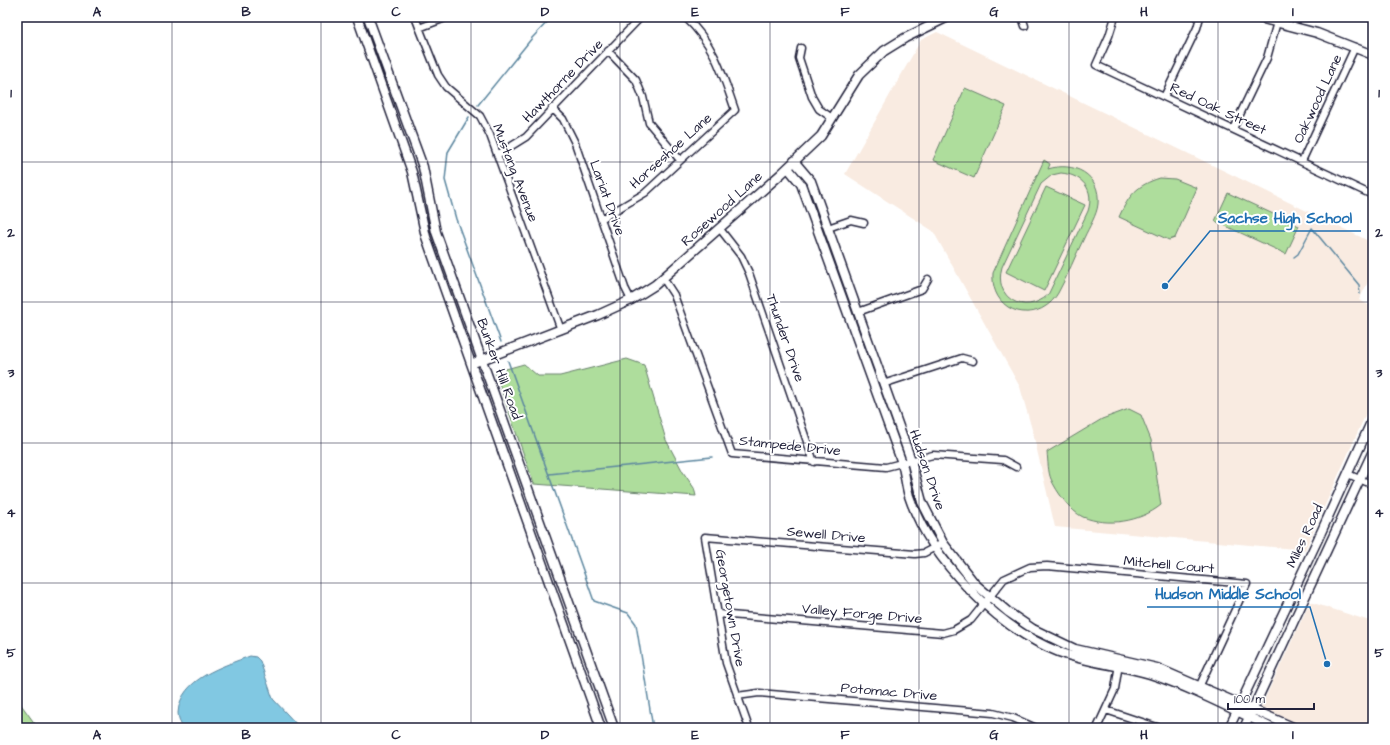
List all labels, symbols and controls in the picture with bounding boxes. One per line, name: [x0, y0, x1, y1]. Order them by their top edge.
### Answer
text: A: [93, 3, 102, 21]
text: B: [241, 3, 251, 21]
text: C: [391, 3, 401, 21]
text: D: [541, 3, 550, 21]
text: E: [691, 3, 699, 21]
text: F: [840, 3, 850, 21]
text: G: [989, 3, 999, 21]
text: H: [1140, 3, 1148, 21]
text: I: [1292, 3, 1294, 21]
street label: Hawthorne Drive: [518, 35, 608, 127]
street label: Oakwood Lane: [1289, 51, 1348, 147]
street label: Red Oak Street: [1167, 78, 1270, 140]
text: 1: [10, 84, 12, 102]
text: 1: [1378, 84, 1380, 102]
street label: Horseshoe Lane: [625, 108, 717, 194]
street label: Mustang Avenue: [487, 121, 543, 225]
street label: Lariat Drive: [584, 158, 630, 239]
street label: Rosewood Lane: [677, 167, 768, 251]
callout: Sachse High School: [1210, 204, 1361, 231]
text: Sachse High School: [1217, 208, 1353, 231]
text: 2: [6, 224, 15, 242]
text: 2: [1374, 224, 1383, 242]
street label: Thunder Drive: [761, 291, 810, 385]
street label: Bunker Hill Road: [471, 316, 527, 422]
text: 3: [7, 364, 15, 382]
text: 3: [1375, 364, 1383, 382]
street label: Hudson Drive: [904, 427, 950, 513]
street label: Stampede Drive: [738, 431, 842, 461]
street label: Miles Road: [1282, 501, 1328, 571]
text: 4: [7, 504, 16, 522]
text: 4: [1375, 504, 1384, 522]
street label: Sewell Drive: [786, 522, 867, 548]
street label: Georgetown Drive: [710, 548, 750, 669]
street label: Mitchell Court: [1123, 551, 1216, 579]
callout: Hudson Middle School: [1147, 580, 1310, 607]
text: Hudson Middle School: [1155, 584, 1302, 605]
street label: Valley Forge Drive: [801, 599, 923, 629]
text: 5: [6, 644, 16, 662]
text: 5: [1374, 644, 1384, 662]
street label: Potomac Drive: [840, 678, 938, 706]
scale bar: [1228, 685, 1314, 711]
text: 100 m: [1234, 691, 1265, 708]
text: A: [93, 726, 102, 744]
text: B: [241, 726, 251, 744]
text: C: [391, 726, 401, 744]
text: D: [541, 726, 550, 744]
text: E: [691, 726, 699, 744]
text: F: [840, 726, 850, 744]
text: G: [989, 726, 999, 744]
text: H: [1140, 726, 1148, 744]
text: I: [1292, 726, 1294, 744]

